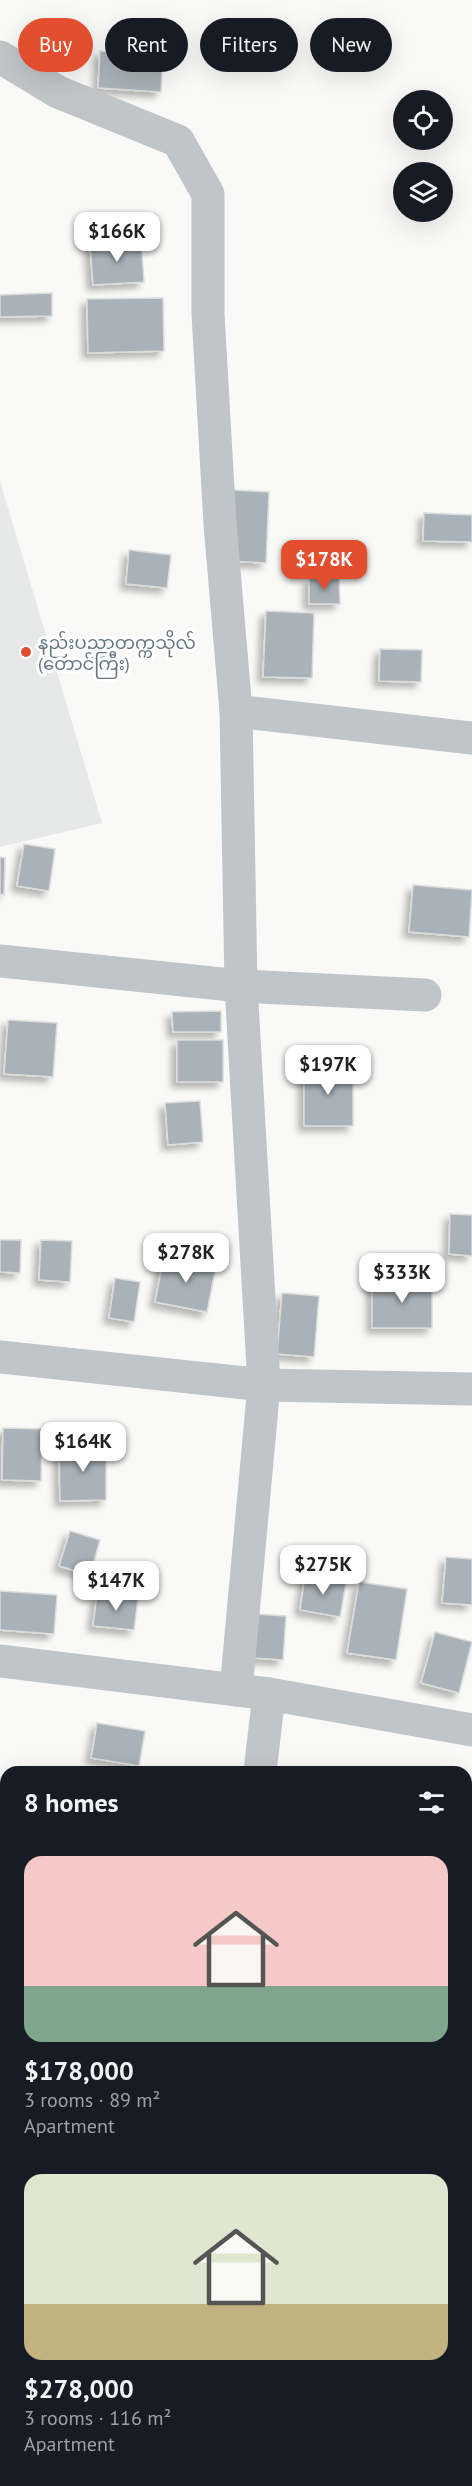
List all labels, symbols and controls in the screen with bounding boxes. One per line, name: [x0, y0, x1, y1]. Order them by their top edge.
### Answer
chip: Buy: [18, 18, 93, 72]
chip: Rent: [105, 18, 188, 72]
chip: Filters: [200, 18, 298, 72]
chip: New: [310, 18, 392, 72]
map controls: [393, 90, 453, 222]
button: locate: [393, 90, 453, 150]
button: layers: [393, 162, 453, 222]
pin: $166K: [75, 212, 159, 263]
text: $166K: [88, 218, 146, 244]
pin: $178K: [282, 540, 366, 591]
text: $178K: [295, 546, 353, 572]
place label: နည်းပညာတက္ကသိုလ် (တောင်ကြီး): [38, 629, 196, 679]
marker: နည်းပညာတက္ကသိုလ် (တောင်ကြီး): [19, 645, 33, 659]
pin: $197K: [286, 1045, 370, 1096]
text: $197K: [299, 1051, 357, 1077]
pin: $278K: [144, 1233, 228, 1284]
text: $278K: [157, 1239, 215, 1265]
pin: $333K: [360, 1253, 444, 1304]
text: $333K: [373, 1259, 431, 1285]
pin: $164K: [41, 1422, 125, 1473]
text: $164K: [54, 1428, 112, 1454]
pin: $275K: [281, 1545, 365, 1596]
text: $275K: [294, 1551, 352, 1577]
pin: $147K: [74, 1561, 158, 1612]
text: $147K: [87, 1567, 145, 1593]
text: 8 homes: [24, 1786, 119, 1819]
icon: filters: [415, 1786, 448, 1819]
icon: home: [182, 1895, 290, 2003]
text: $178,000: [24, 2054, 134, 2087]
text: 3 rooms · 89 m²: [24, 2087, 160, 2113]
text: Apartment: [24, 2113, 115, 2139]
icon: home: [182, 2213, 290, 2321]
text: $278,000: [24, 2372, 134, 2405]
text: 3 rooms · 116 m²: [24, 2405, 171, 2431]
text: Apartment: [24, 2431, 115, 2457]

